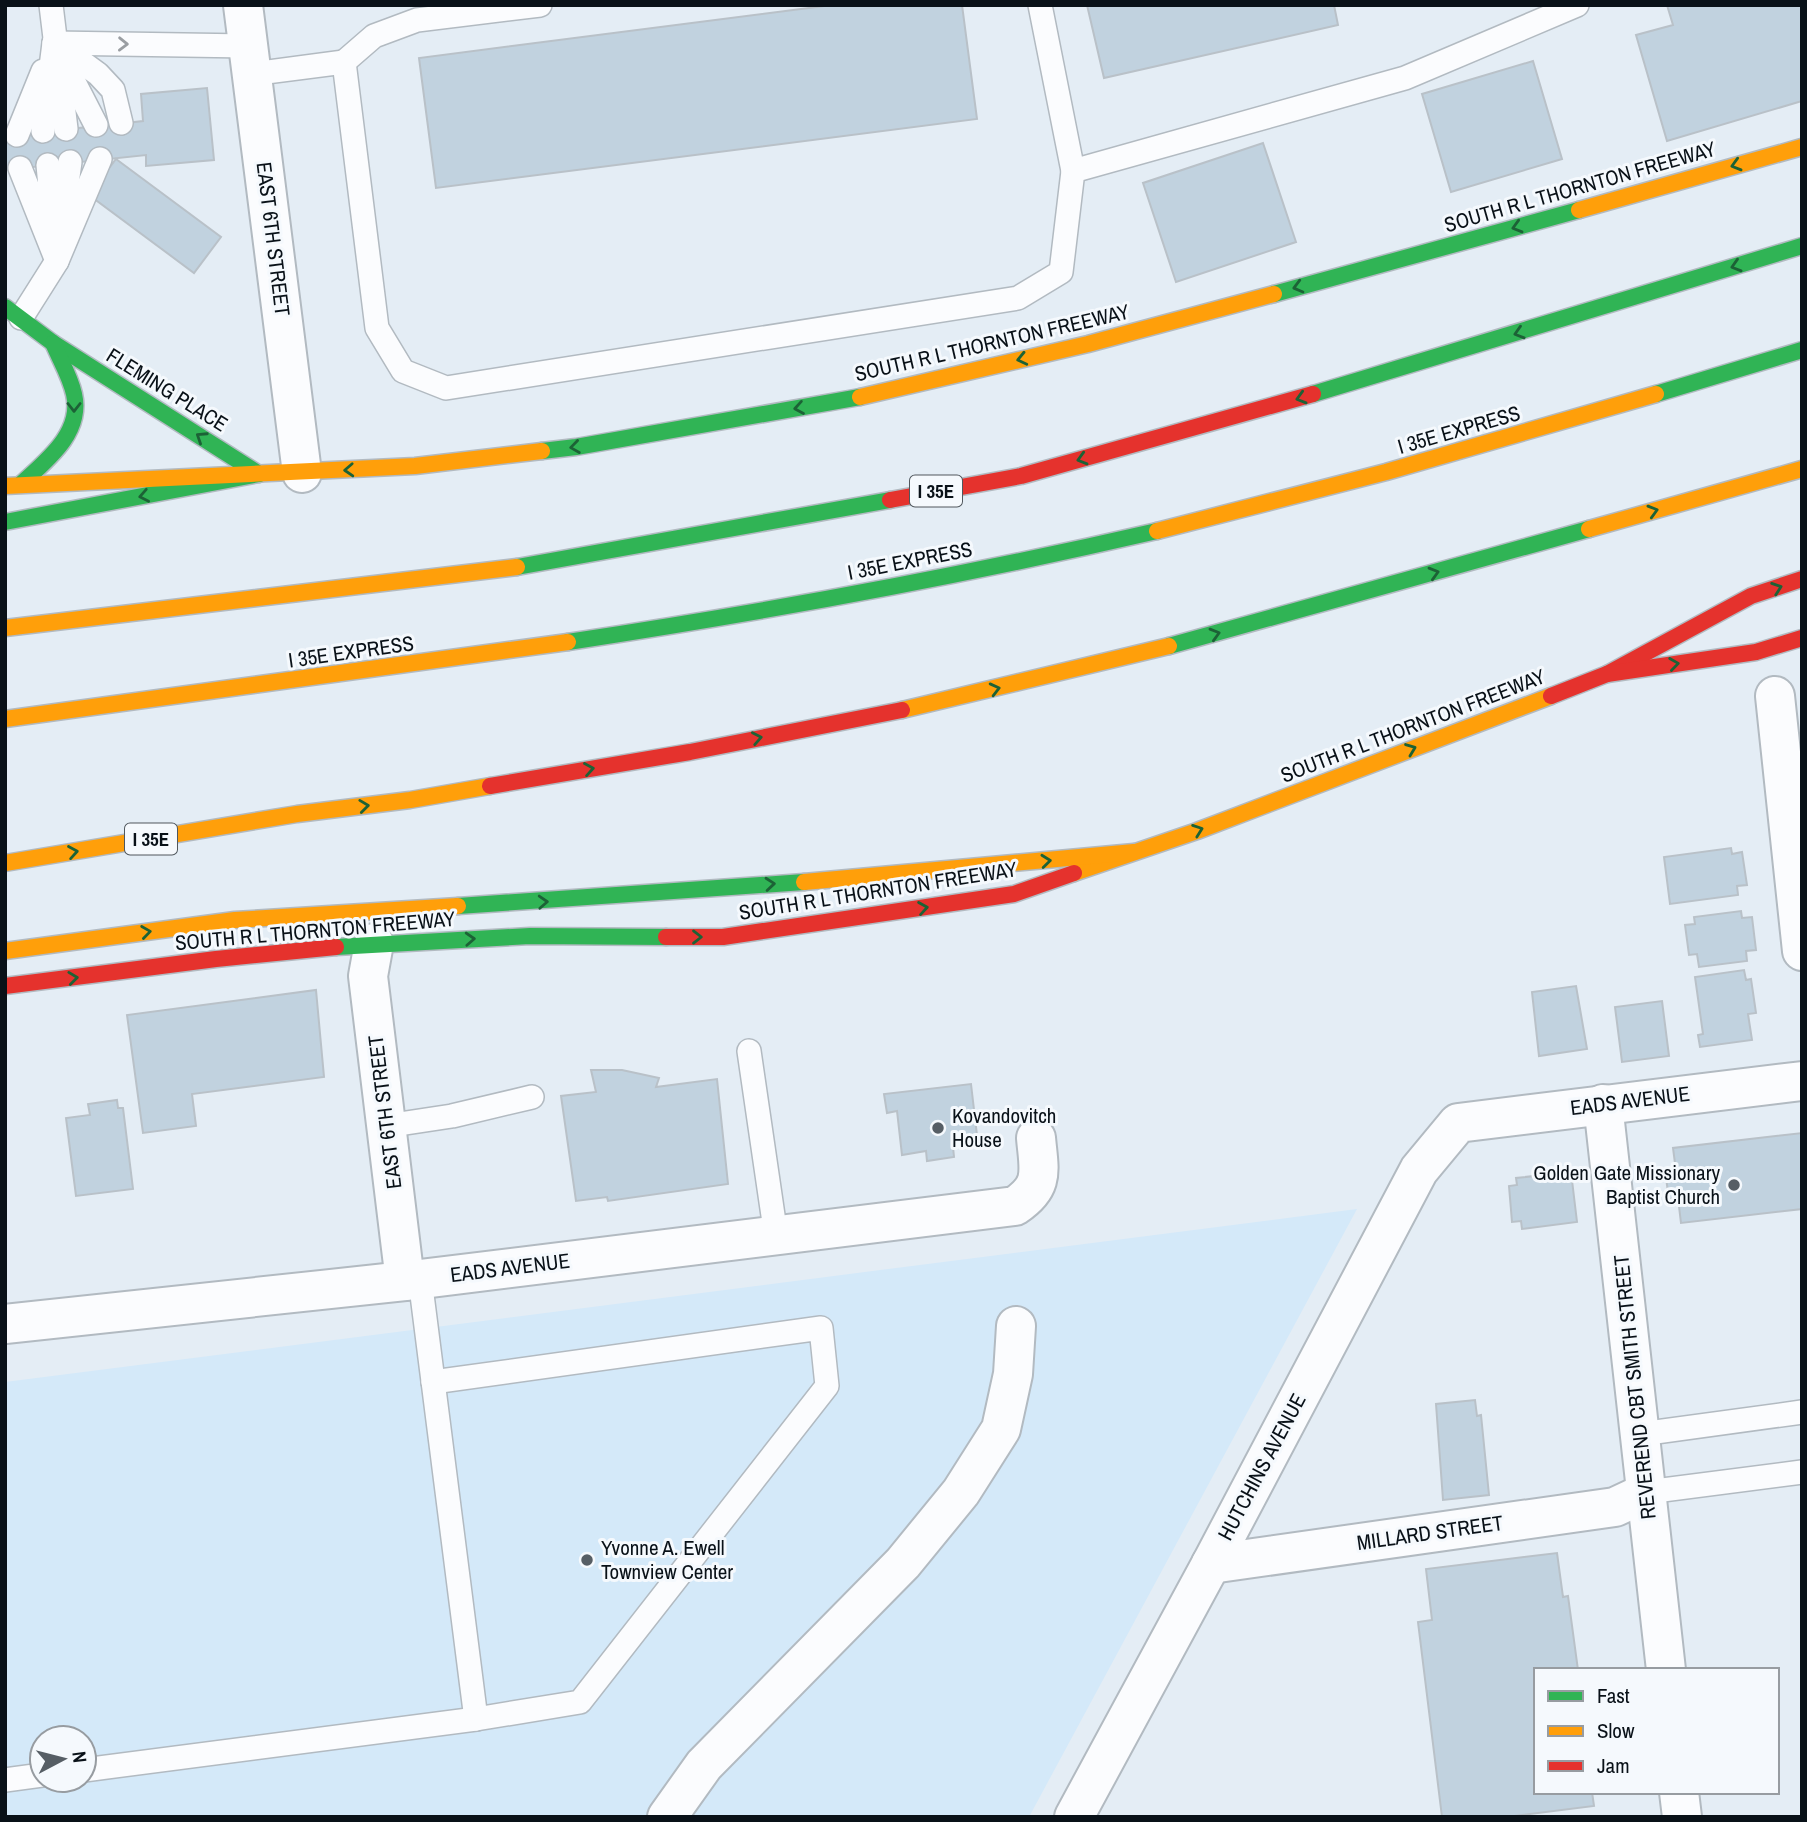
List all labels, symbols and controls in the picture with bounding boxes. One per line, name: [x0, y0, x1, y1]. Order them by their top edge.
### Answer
one-way arrow: [118, 36, 128, 52]
street label: SOUTH R L THORNTON FREEWAY: [1441, 134, 1719, 239]
one-way arrow: [1730, 157, 1742, 172]
street label: EAST 6TH STREET: [250, 160, 297, 318]
one-way arrow: [1511, 219, 1523, 233]
one-way arrow: [1731, 258, 1743, 272]
one-way arrow: [1292, 279, 1304, 293]
street label: SOUTH R L THORNTON FREEWAY: [852, 297, 1133, 388]
one-way arrow: [1513, 324, 1525, 339]
street label: FLEMING PLACE: [101, 341, 233, 438]
one-way arrow: [1016, 351, 1028, 366]
one-way arrow: [1295, 389, 1307, 404]
street label: I 35E EXPRESS: [1394, 398, 1524, 461]
one-way arrow: [794, 400, 805, 415]
one-way arrow: [66, 402, 82, 413]
one-way arrow: [196, 432, 209, 445]
one-way arrow: [569, 439, 581, 454]
one-way arrow: [1076, 450, 1088, 465]
one-way arrow: [343, 463, 354, 478]
road number: I 35E: [910, 476, 962, 506]
one-way arrow: [138, 487, 150, 502]
one-way arrow: [1647, 505, 1659, 519]
street label: I 35E EXPRESS: [845, 534, 975, 587]
one-way arrow: [1428, 566, 1440, 581]
one-way arrow: [1770, 582, 1782, 596]
one-way arrow: [1209, 627, 1221, 642]
street label: I 35E EXPRESS: [286, 628, 416, 675]
one-way arrow: [1668, 656, 1680, 671]
street label: SOUTH R L THORNTON FREEWAY: [1276, 661, 1550, 789]
one-way arrow: [988, 683, 1000, 697]
one-way arrow: [751, 732, 763, 747]
one-way arrow: [1404, 743, 1416, 757]
one-way arrow: [583, 762, 595, 777]
one-way arrow: [359, 798, 370, 813]
road number: I 35E: [125, 824, 177, 854]
one-way arrow: [1192, 824, 1204, 838]
one-way arrow: [67, 845, 78, 860]
street label: SOUTH R L THORNTON FREEWAY: [737, 854, 1019, 927]
one-way arrow: [1040, 854, 1051, 869]
one-way arrow: [765, 877, 776, 892]
one-way arrow: [538, 894, 549, 909]
one-way arrow: [917, 901, 929, 916]
street label: SOUTH R L THORNTON FREEWAY: [174, 904, 457, 957]
one-way arrow: [140, 925, 152, 940]
one-way arrow: [693, 929, 703, 945]
one-way arrow: [465, 931, 476, 946]
one-way arrow: [67, 970, 79, 985]
street label: EAST 6TH STREET: [361, 1033, 408, 1191]
street label: EADS AVENUE: [1568, 1079, 1691, 1122]
place label: Kovandovitch House: [952, 1101, 1056, 1154]
marker: Kovandovitch House: [930, 1120, 946, 1136]
place label: Golden Gate Missionary Baptist Church: [1533, 1158, 1720, 1211]
marker: Golden Gate Missionary Baptist Church: [1726, 1177, 1742, 1193]
street label: EADS AVENUE: [448, 1246, 571, 1289]
street label: REVEREND CBT SMITH STREET: [1606, 1253, 1663, 1521]
street label: HUTCHINS AVENUE: [1211, 1388, 1312, 1545]
street label: MILLARD STREET: [1355, 1508, 1505, 1557]
place label: Yvonne A. Ewell Townview Center: [601, 1533, 733, 1586]
marker: Yvonne A. Ewell Townview Center: [579, 1552, 595, 1568]
legend: [1534, 1668, 1779, 1794]
text: Fast: [1597, 1681, 1630, 1710]
text: Slow: [1597, 1716, 1635, 1745]
north arrow: [28, 1724, 98, 1794]
text: N: [66, 1750, 93, 1764]
text: Jam: [1597, 1751, 1630, 1780]

